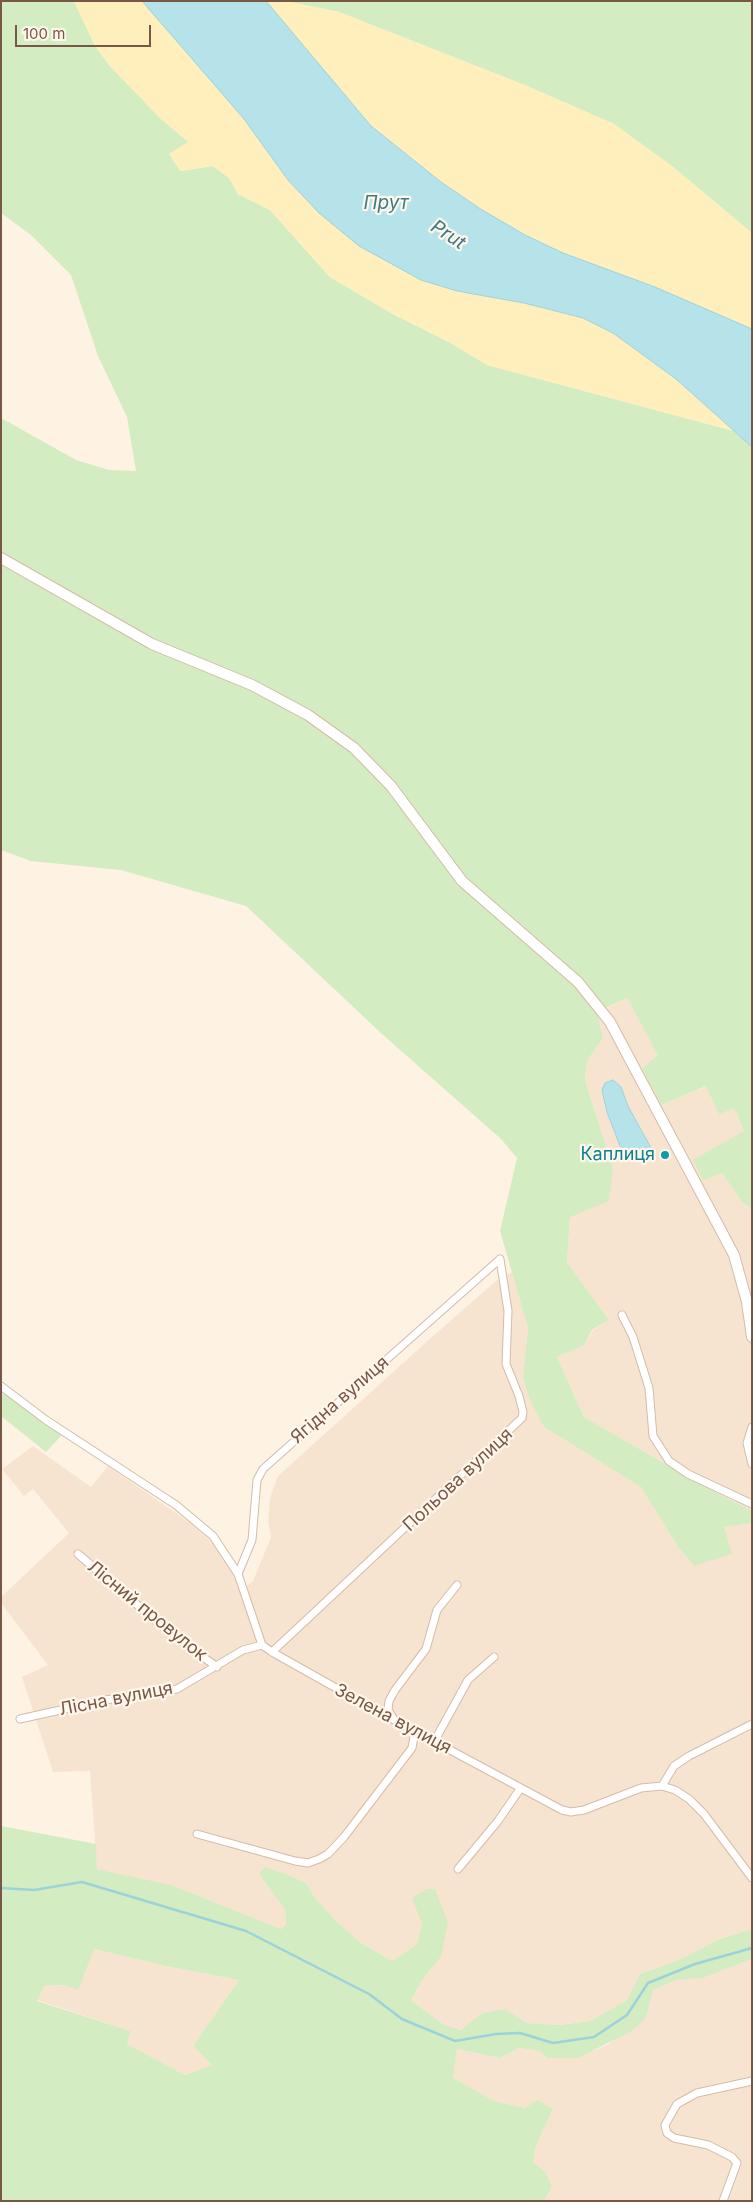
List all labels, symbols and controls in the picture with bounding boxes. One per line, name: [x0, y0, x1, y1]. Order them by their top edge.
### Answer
scale bar: [18, 15, 154, 47]
text: 100 m: [23, 24, 65, 43]
water label: Прут: [363, 192, 409, 214]
water label: Prut: [426, 215, 470, 255]
place label: Каплиця: [580, 1144, 655, 1166]
marker: Каплиця: [659, 1149, 671, 1161]
street label: Ягідна вулиця: [287, 1352, 393, 1448]
street label: Польова вулиця: [399, 1424, 517, 1536]
street label: Лісний провулок: [83, 1556, 211, 1666]
street label: Лісна вулиця: [57, 1677, 175, 1721]
street label: Зелена вулиця: [331, 1679, 455, 1759]

